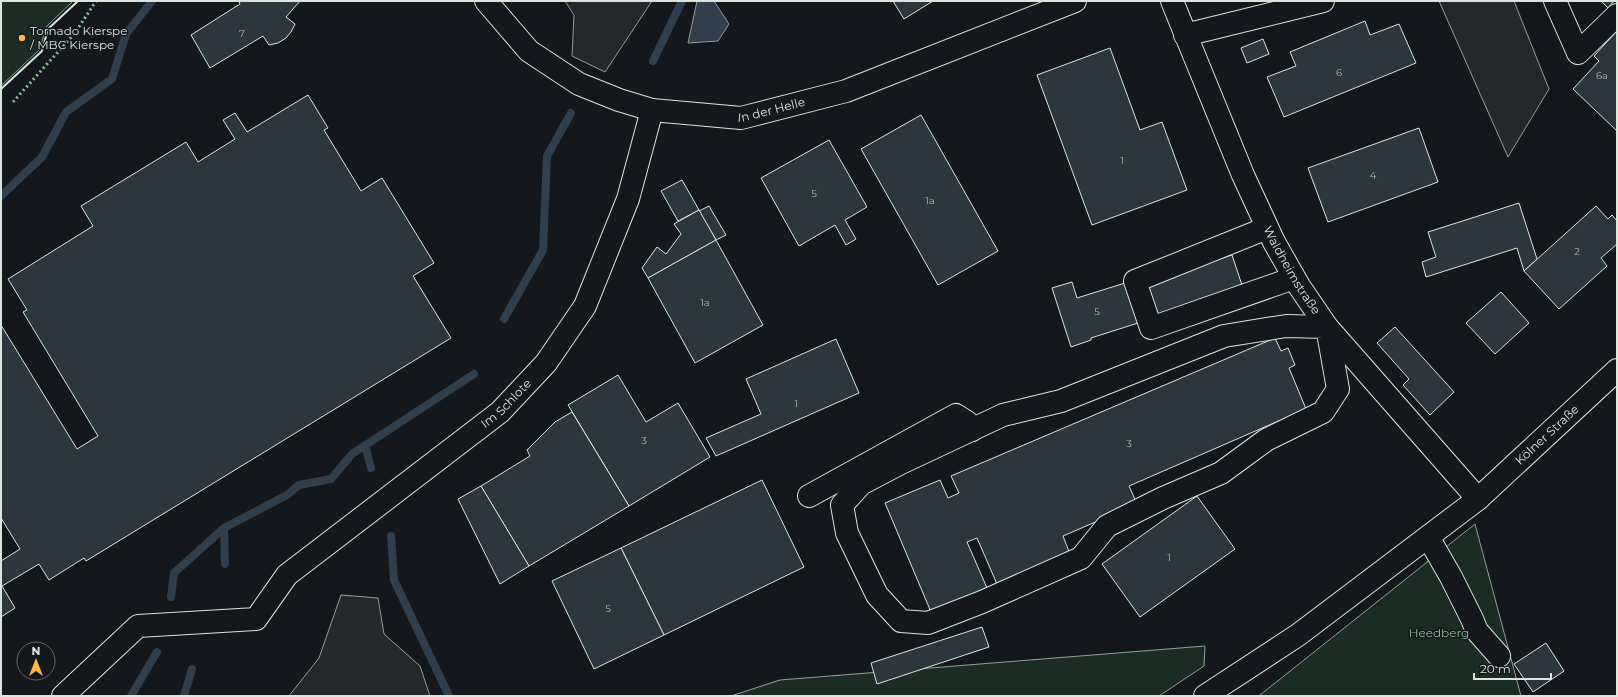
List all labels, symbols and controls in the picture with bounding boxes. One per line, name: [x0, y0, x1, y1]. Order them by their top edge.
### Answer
place label: Tornado Kierspe / MBC Kierspe: [29, 23, 128, 52]
house number: 7: [239, 27, 245, 40]
marker: Tornado Kierspe / MBC Kierspe: [17, 33, 27, 43]
house number: 6: [1336, 66, 1342, 79]
house number: 6a: [1596, 69, 1608, 82]
street label: In der Helle: [737, 94, 806, 125]
house number: 1: [1120, 154, 1124, 167]
house number: 4: [1370, 169, 1377, 182]
house number: 5: [811, 187, 817, 200]
house number: 1a: [925, 194, 935, 207]
street label: Waldheimstraße: [1261, 223, 1324, 317]
house number: 2: [1574, 245, 1580, 258]
house number: 1a: [700, 296, 710, 309]
house number: 5: [1094, 305, 1100, 318]
street label: Im Schlote: [478, 376, 534, 431]
house number: 1: [794, 397, 798, 410]
street label: Kölner Straße: [1512, 401, 1582, 468]
house number: 3: [641, 434, 647, 447]
house number: 3: [1126, 437, 1132, 450]
house number: 1: [1167, 551, 1171, 564]
house number: 5: [605, 602, 611, 615]
park label: Heedberg: [1409, 625, 1469, 640]
north arrow: [16, 641, 56, 681]
text: N: [32, 644, 40, 658]
scale bar: [1474, 655, 1551, 681]
text: 20 m: [1480, 661, 1511, 676]

